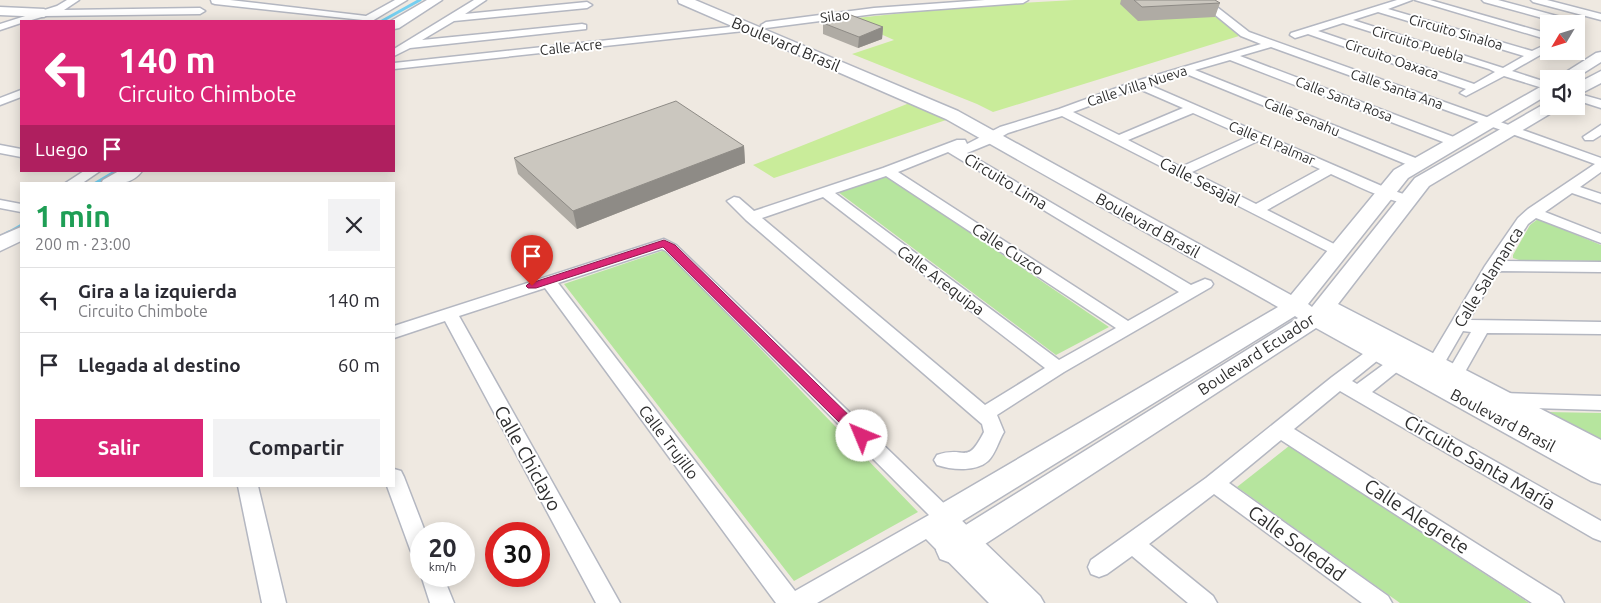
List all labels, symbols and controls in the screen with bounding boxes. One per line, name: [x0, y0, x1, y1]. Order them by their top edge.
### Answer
street label: Silao: [819, 6, 851, 26]
street label: Circuito Sinaloa: [1407, 11, 1505, 53]
street label: Boulevard Brasil: [729, 13, 843, 75]
north arrow: [1540, 15, 1585, 60]
map controls: [1540, 15, 1585, 115]
street label: Circuito Puebla: [1370, 22, 1466, 66]
street label: Circuito Oaxaca: [1343, 35, 1441, 83]
street label: Calle Acre: [539, 36, 603, 58]
icon: left: [35, 40, 100, 105]
text: 140 m: [118, 40, 216, 80]
street label: Calle Villa Nueva: [1085, 62, 1189, 110]
street label: Calle Santa Ana: [1349, 66, 1445, 112]
button: sound: [1540, 70, 1585, 115]
street label: Calle Santa Rosa: [1293, 73, 1395, 125]
text: Circuito Chimbote: [118, 81, 297, 106]
street label: Calle Senahu: [1262, 95, 1342, 139]
street label: Calle El Palmar: [1226, 118, 1318, 169]
icon: arrive: [98, 135, 126, 163]
text: Luego: [35, 138, 88, 160]
street label: Circuito Lima: [961, 149, 1051, 213]
street label: Calle Sesajal: [1157, 153, 1243, 209]
street label: Boulevard Brasil: [1093, 189, 1203, 261]
text: 1 min: [35, 199, 111, 233]
button: close: [328, 199, 380, 251]
street label: Calle Cuzco: [969, 219, 1047, 279]
street label: Calle Salamanca: [1450, 224, 1526, 330]
text: 200 m · 23:00: [35, 235, 131, 253]
pin: [511, 235, 553, 286]
street label: Calle Arequipa: [894, 241, 988, 319]
icon: arrive: [518, 242, 546, 270]
text: Gira a la izquierda: [78, 280, 237, 302]
icon: left: [35, 286, 63, 314]
text: 140 m: [327, 289, 380, 311]
text: Circuito Chimbote: [78, 302, 208, 320]
street label: Boulevard Ecuador: [1194, 310, 1318, 398]
icon: arrive: [35, 351, 63, 379]
text: Llegada al destino: [78, 354, 241, 376]
text: 60 m: [338, 354, 380, 376]
street label: Boulevard Brasil: [1447, 385, 1559, 455]
street label: Calle Chiclayo: [490, 401, 566, 515]
street label: Calle Trujillo: [635, 401, 703, 483]
position arrow: [835, 409, 887, 461]
street label: Circuito Santa María: [1401, 410, 1559, 514]
button: Salir: [35, 419, 203, 477]
button: Compartir: [213, 419, 380, 477]
street label: Calle Alegrete: [1360, 474, 1474, 558]
street label: Calle Soledad: [1244, 500, 1350, 586]
speed limit sign: 30: [485, 522, 550, 587]
text: 20: [428, 534, 457, 562]
text: km/h: [429, 560, 456, 573]

